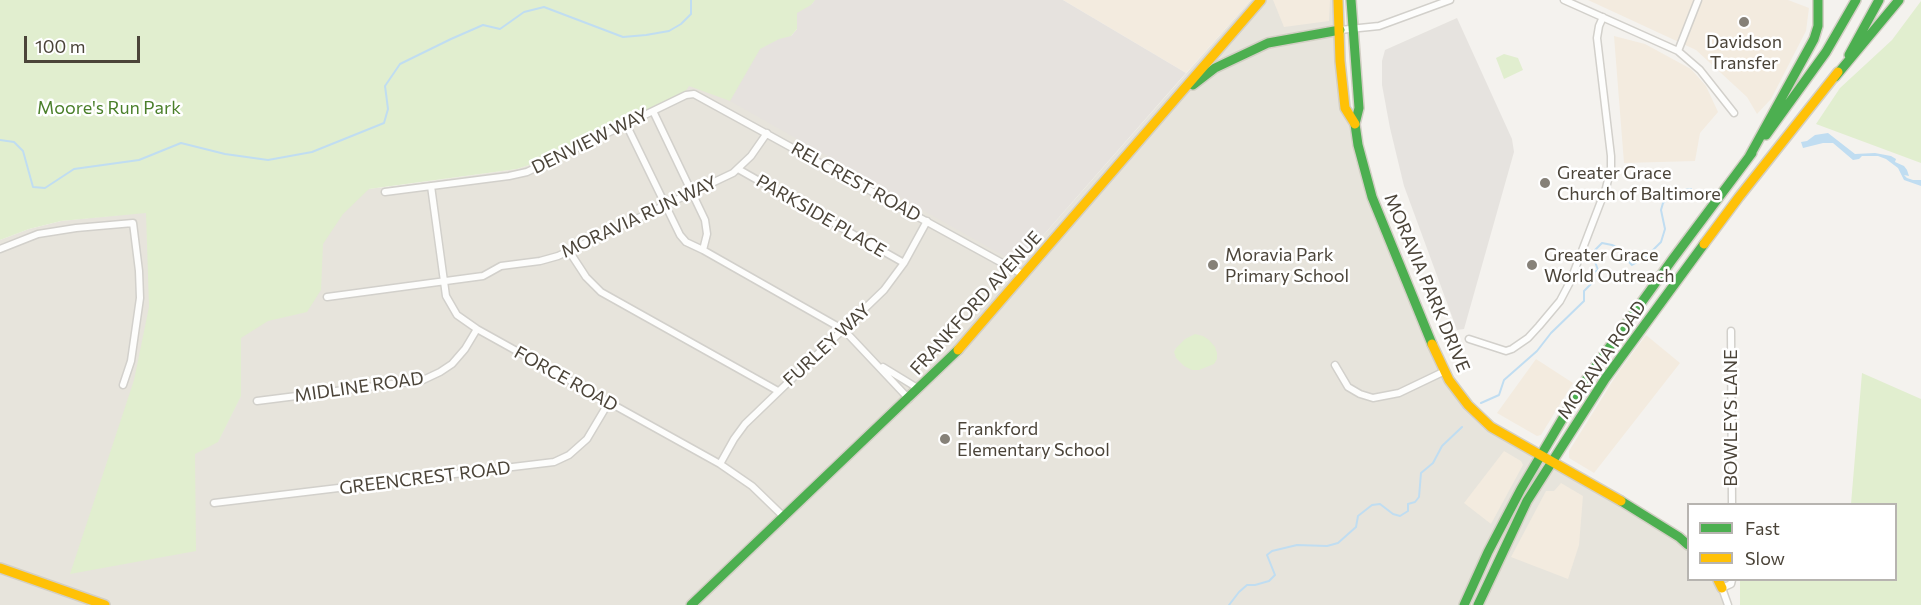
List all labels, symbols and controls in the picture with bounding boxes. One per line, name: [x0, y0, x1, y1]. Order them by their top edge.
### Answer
marker: Davidson Transfer: [1737, 15, 1751, 29]
scale bar: [27, 24, 142, 62]
place label: Davidson Transfer: [1706, 31, 1782, 74]
text: 100 m: [35, 35, 85, 57]
park label: Moore's Run Park: [37, 97, 181, 119]
street label: DENVIEW WAY: [528, 103, 652, 179]
street label: RELCREST ROAD: [787, 137, 925, 227]
place label: Greater Grace Church of Baltimore: [1557, 162, 1721, 204]
street label: PARKSIDE PLACE: [752, 170, 890, 262]
street label: MORAVIA RUN WAY: [558, 171, 720, 263]
marker: Greater Grace Church of Baltimore: [1538, 176, 1552, 190]
street label: MORAVIA PARK DRIVE: [1380, 191, 1474, 375]
street label: FRANKFORD AVENUE: [906, 227, 1046, 379]
place label: Moravia Park Primary School: [1225, 244, 1349, 286]
place label: Greater Grace World Outreach: [1544, 244, 1675, 286]
marker: Moravia Park Primary School: [1206, 258, 1220, 272]
marker: Greater Grace World Outreach: [1525, 258, 1539, 272]
street label: MORAVIA ROAD: [1553, 297, 1651, 423]
street label: FURLEY WAY: [779, 299, 875, 391]
street label: FORCE ROAD: [511, 342, 621, 416]
street label: BOWLEYS LANE: [1720, 349, 1742, 487]
street label: MIDLINE ROAD: [293, 367, 425, 407]
place label: Frankford Elementary School: [957, 418, 1110, 460]
marker: Frankford Elementary School: [938, 432, 952, 446]
street label: GREENCREST ROAD: [338, 457, 512, 499]
legend: [1687, 503, 1897, 581]
text: Fast: [1745, 517, 1780, 539]
text: Slow: [1745, 547, 1785, 569]

